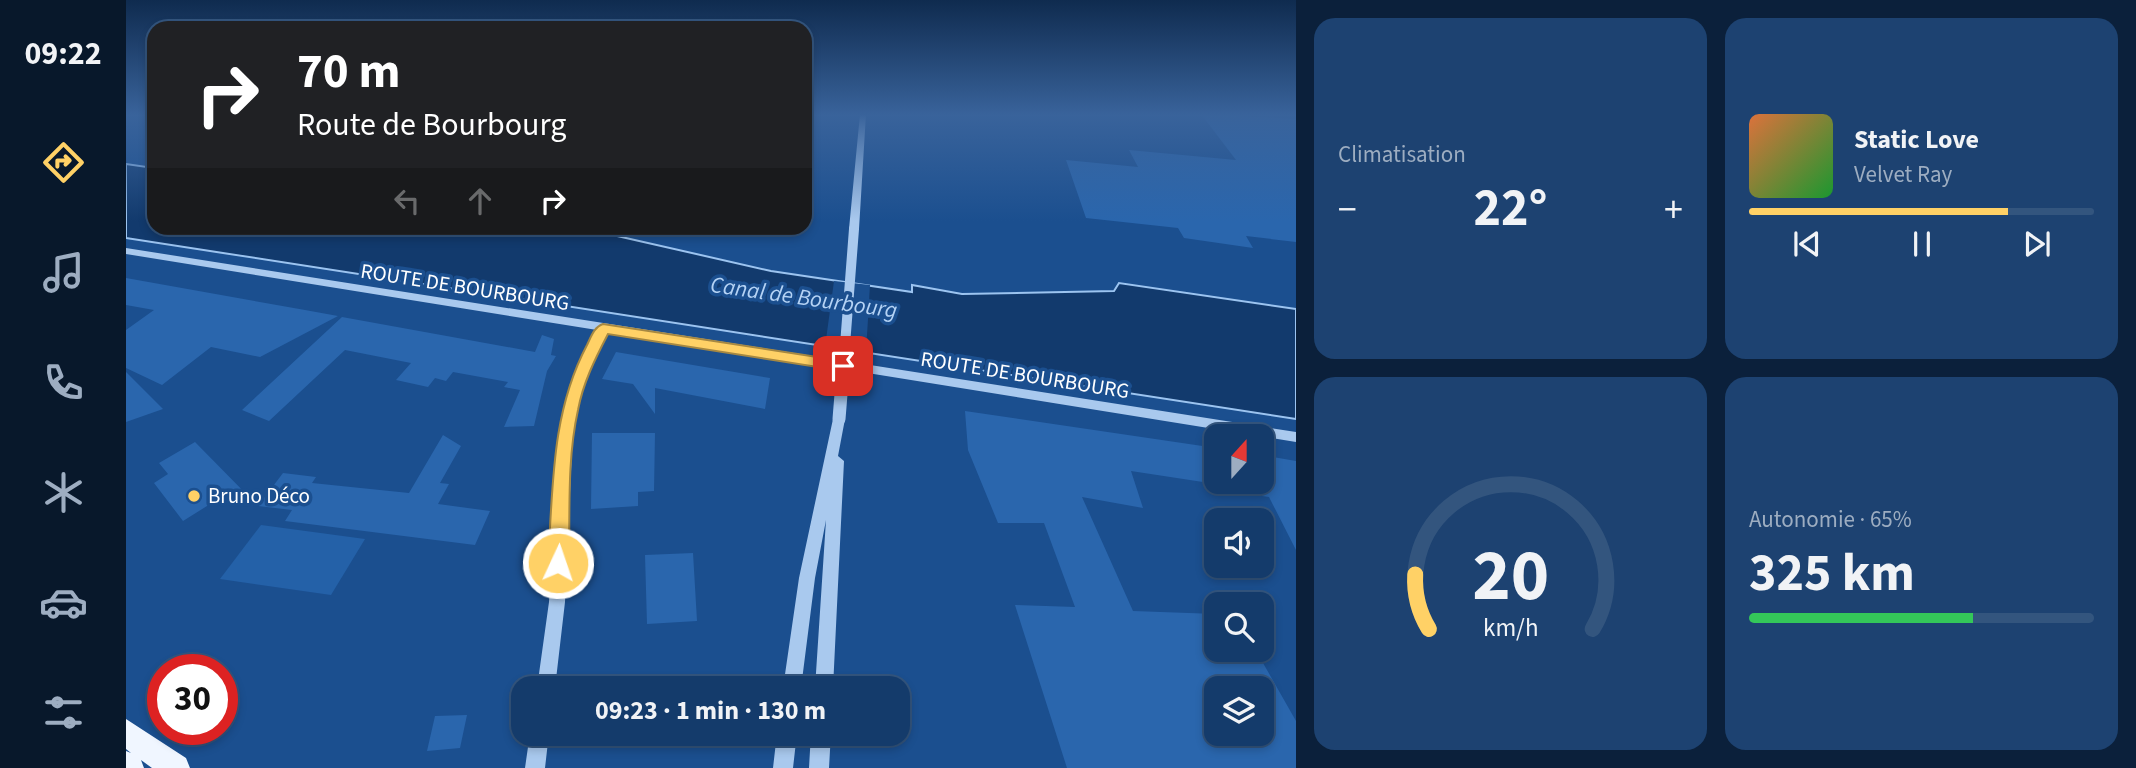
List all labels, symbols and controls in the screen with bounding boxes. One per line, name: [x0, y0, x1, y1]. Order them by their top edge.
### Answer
text: 09:22: [24, 31, 102, 77]
text: 70 m: [297, 37, 401, 107]
icon: right: [182, 49, 273, 140]
text: Route de Bourbourg: [297, 102, 566, 148]
text: Static Love: [1854, 121, 1979, 158]
icon: directions: [39, 138, 88, 187]
text: Climatisation: [1338, 138, 1466, 171]
text: Velvet Ray: [1854, 158, 1952, 191]
text: 22°: [1474, 172, 1547, 246]
icon: left: [388, 182, 426, 220]
icon: ahead: [461, 182, 499, 220]
icon: right: [534, 182, 572, 220]
text: −: [1338, 183, 1357, 237]
text: +: [1664, 183, 1683, 237]
icon: previous: [1788, 225, 1826, 263]
icon: pause: [1903, 225, 1941, 263]
icon: next: [2018, 225, 2056, 263]
icon: music: [39, 248, 88, 297]
street label: ROUTE DE BOURBOURG: [359, 256, 571, 318]
water label: Canal de Bourbourg: [708, 268, 900, 327]
pin: [813, 336, 873, 396]
street label: ROUTE DE BOURBOURG: [919, 344, 1131, 406]
icon: arrive: [824, 347, 862, 385]
icon: phone: [39, 358, 88, 407]
north arrow: [1204, 424, 1274, 494]
map controls: [1204, 424, 1274, 746]
icon: climate: [39, 468, 88, 517]
place label: Bruno Déco: [208, 481, 310, 511]
marker: Bruno Déco: [186, 488, 202, 504]
text: Autonomie · 65%: [1749, 503, 1912, 536]
button: sound: [1204, 508, 1274, 578]
text: 20: [1472, 525, 1549, 629]
position arrow: [521, 526, 595, 600]
text: 325 km: [1749, 537, 1915, 611]
icon: car: [39, 578, 88, 627]
button: search: [1204, 592, 1274, 662]
text: km/h: [1483, 610, 1538, 646]
speed limit sign: 30: [147, 654, 238, 745]
button: layers: [1204, 676, 1274, 746]
icon: filters: [39, 688, 88, 737]
text: 09:23 · 1 min · 130 m: [595, 692, 826, 729]

